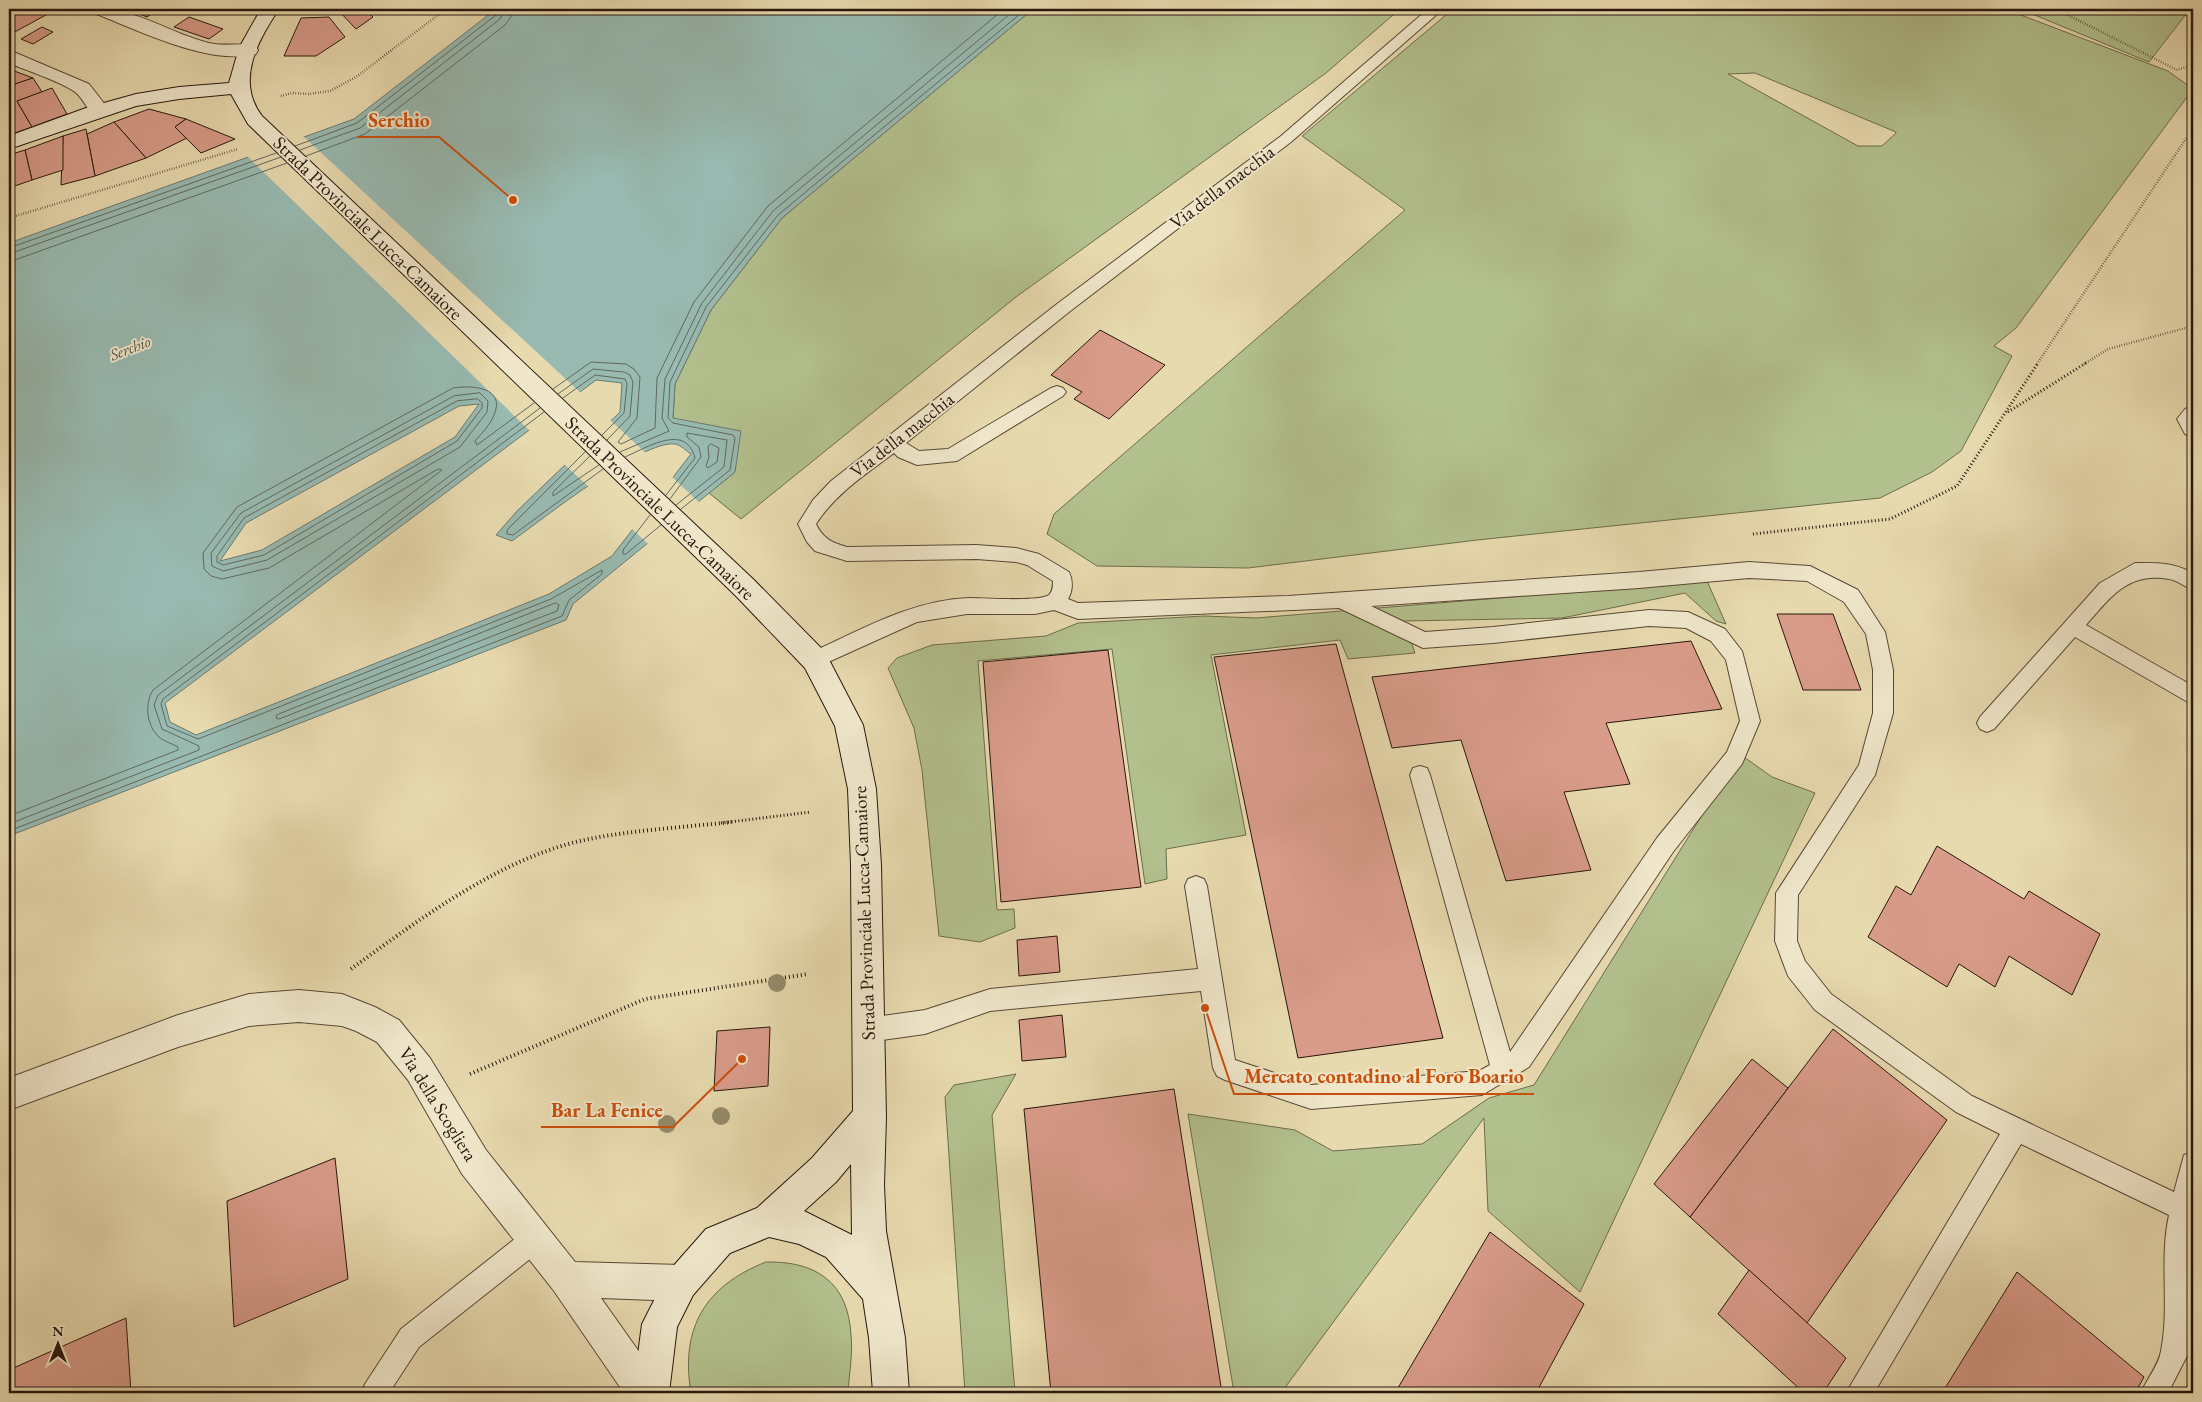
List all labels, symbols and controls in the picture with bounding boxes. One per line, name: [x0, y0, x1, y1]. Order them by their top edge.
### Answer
callout: Serchio: [358, 102, 439, 137]
text: Serchio: [368, 107, 430, 133]
street label: Strada Provinciale Lucca-Camaiore: [268, 131, 468, 325]
street label: Via della macchia: [1164, 139, 1280, 235]
water label: Serchio: [106, 331, 153, 366]
street label: Via della macchia: [845, 386, 959, 483]
street label: Strada Provinciale Lucca-Camaiore: [560, 411, 760, 605]
street label: Strada Provinciale Lucca-Camaiore: [847, 785, 881, 1041]
street label: Via della Scogliera: [393, 1042, 483, 1166]
callout: Mercato contadino al Foro Boario: [1234, 1059, 1534, 1094]
text: Mercato contadino al Foro Boario: [1244, 1063, 1524, 1089]
callout: Bar La Fenice: [541, 1092, 673, 1127]
text: Bar La Fenice: [551, 1097, 663, 1123]
north arrow: [32, 1320, 82, 1370]
text: N: [52, 1322, 64, 1340]

